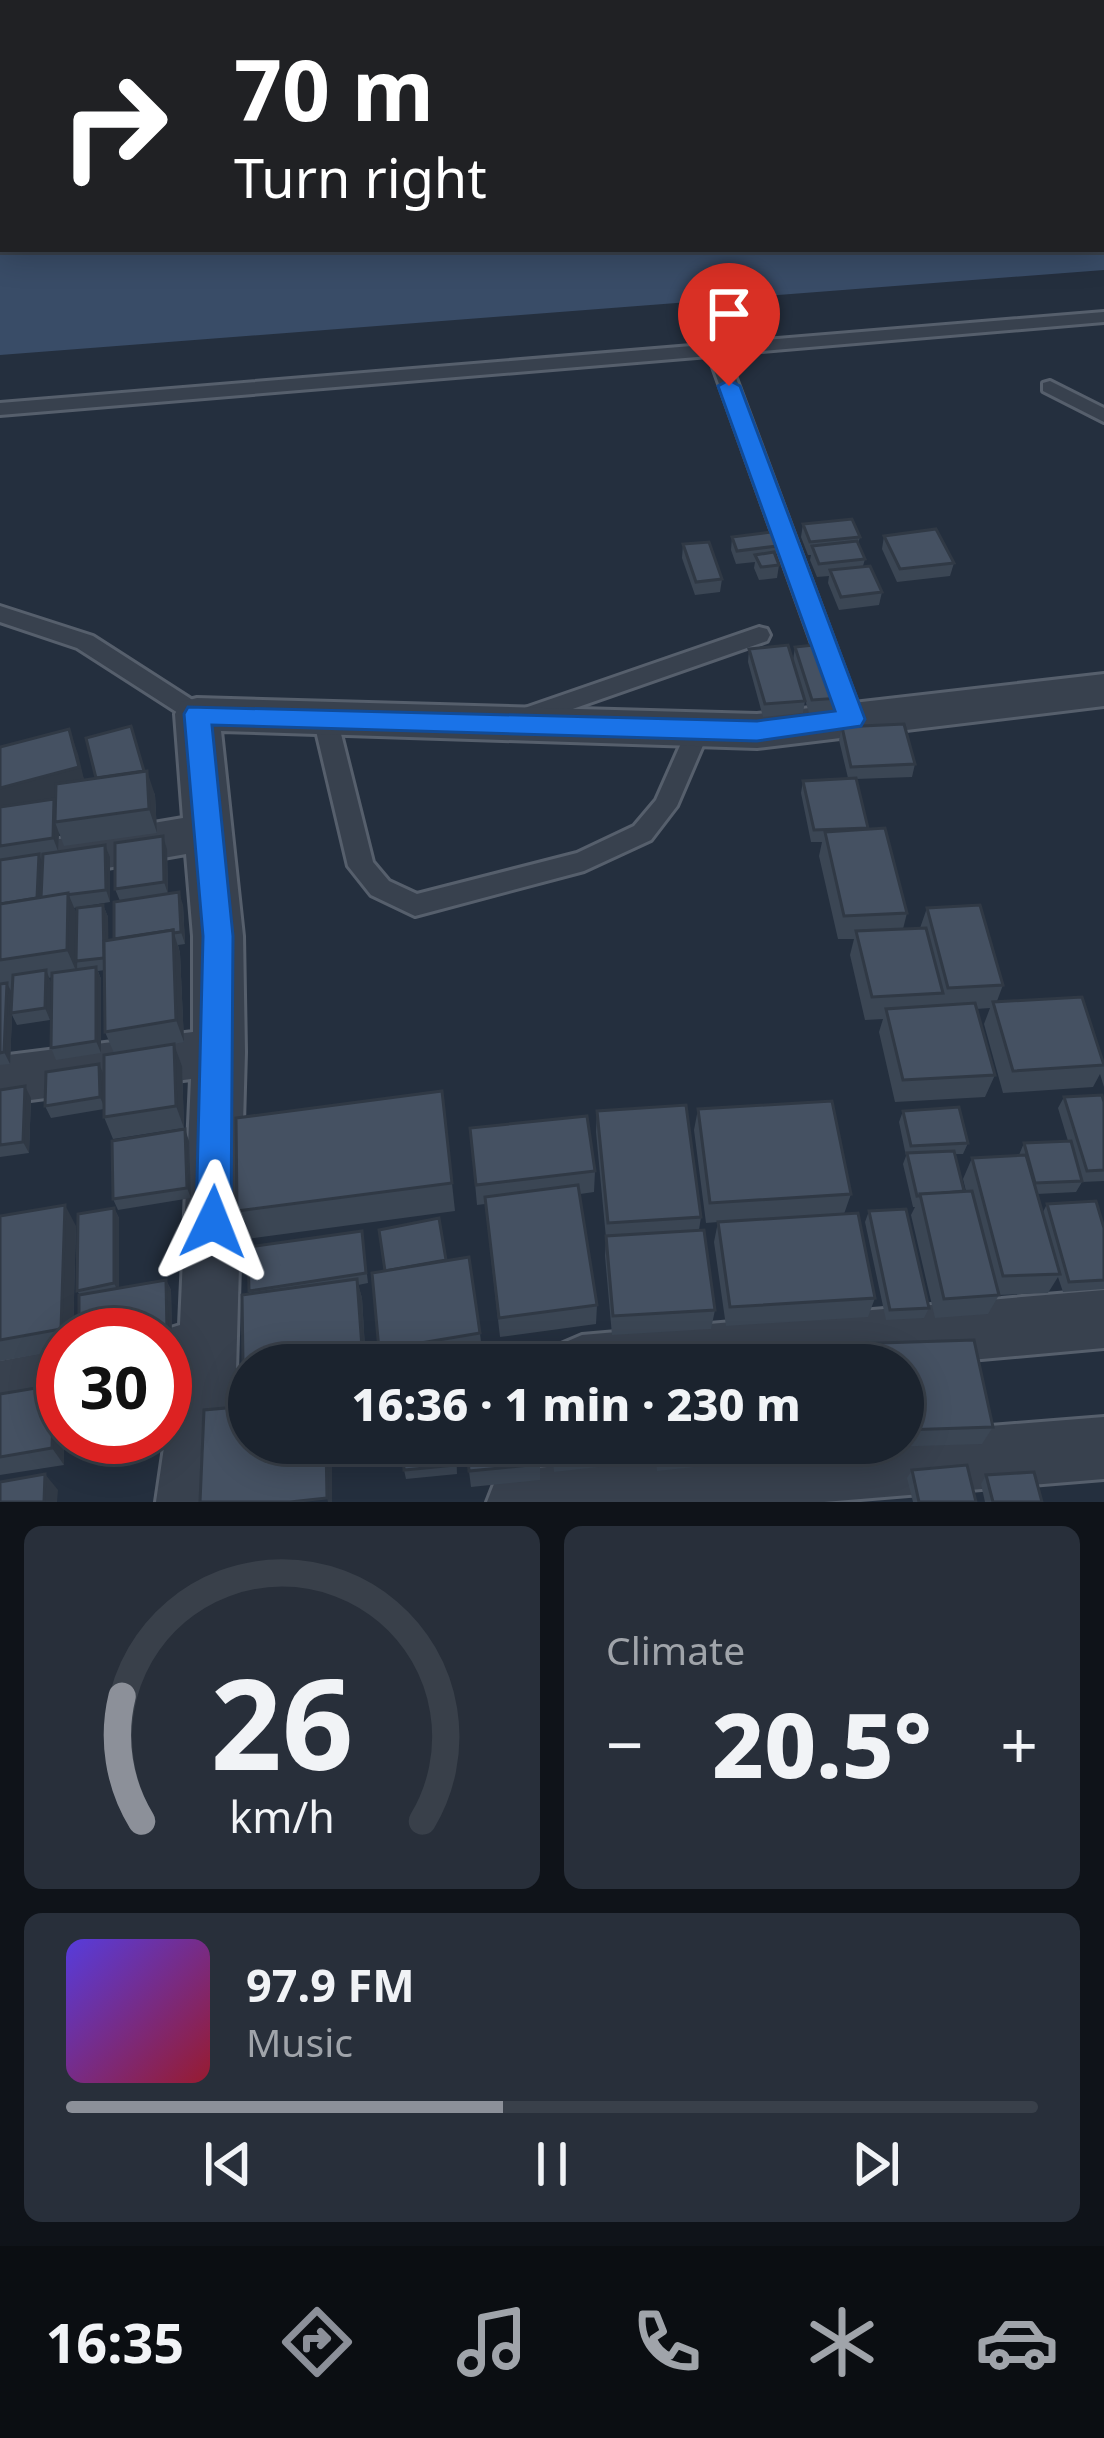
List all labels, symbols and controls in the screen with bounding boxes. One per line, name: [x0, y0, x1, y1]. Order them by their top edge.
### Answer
text: 70 m: [234, 31, 434, 146]
icon: right: [36, 48, 192, 204]
text: Turn right: [234, 140, 487, 214]
pin: [678, 263, 780, 386]
icon: arrive: [696, 281, 762, 347]
position arrow: [150, 1159, 276, 1285]
speed limit sign: 30: [36, 1308, 192, 1464]
text: 16:36 · 1 min · 230 m: [351, 1373, 801, 1434]
text: Climate: [606, 1623, 745, 1676]
text: 26: [211, 1637, 353, 1807]
text: 20.5°: [712, 1682, 932, 1804]
text: −: [606, 1698, 644, 1788]
text: +: [1000, 1698, 1038, 1788]
text: km/h: [229, 1786, 335, 1845]
text: 97.9 FM: [246, 1954, 415, 2015]
text: Music: [246, 2015, 353, 2068]
icon: previous: [195, 2131, 261, 2197]
icon: pause: [519, 2131, 585, 2197]
icon: next: [843, 2131, 909, 2197]
icon: directions: [275, 2300, 359, 2384]
icon: music: [450, 2300, 534, 2384]
icon: phone: [625, 2300, 709, 2384]
icon: climate: [800, 2300, 884, 2384]
icon: car: [975, 2300, 1059, 2384]
text: 16:35: [45, 2305, 184, 2379]

